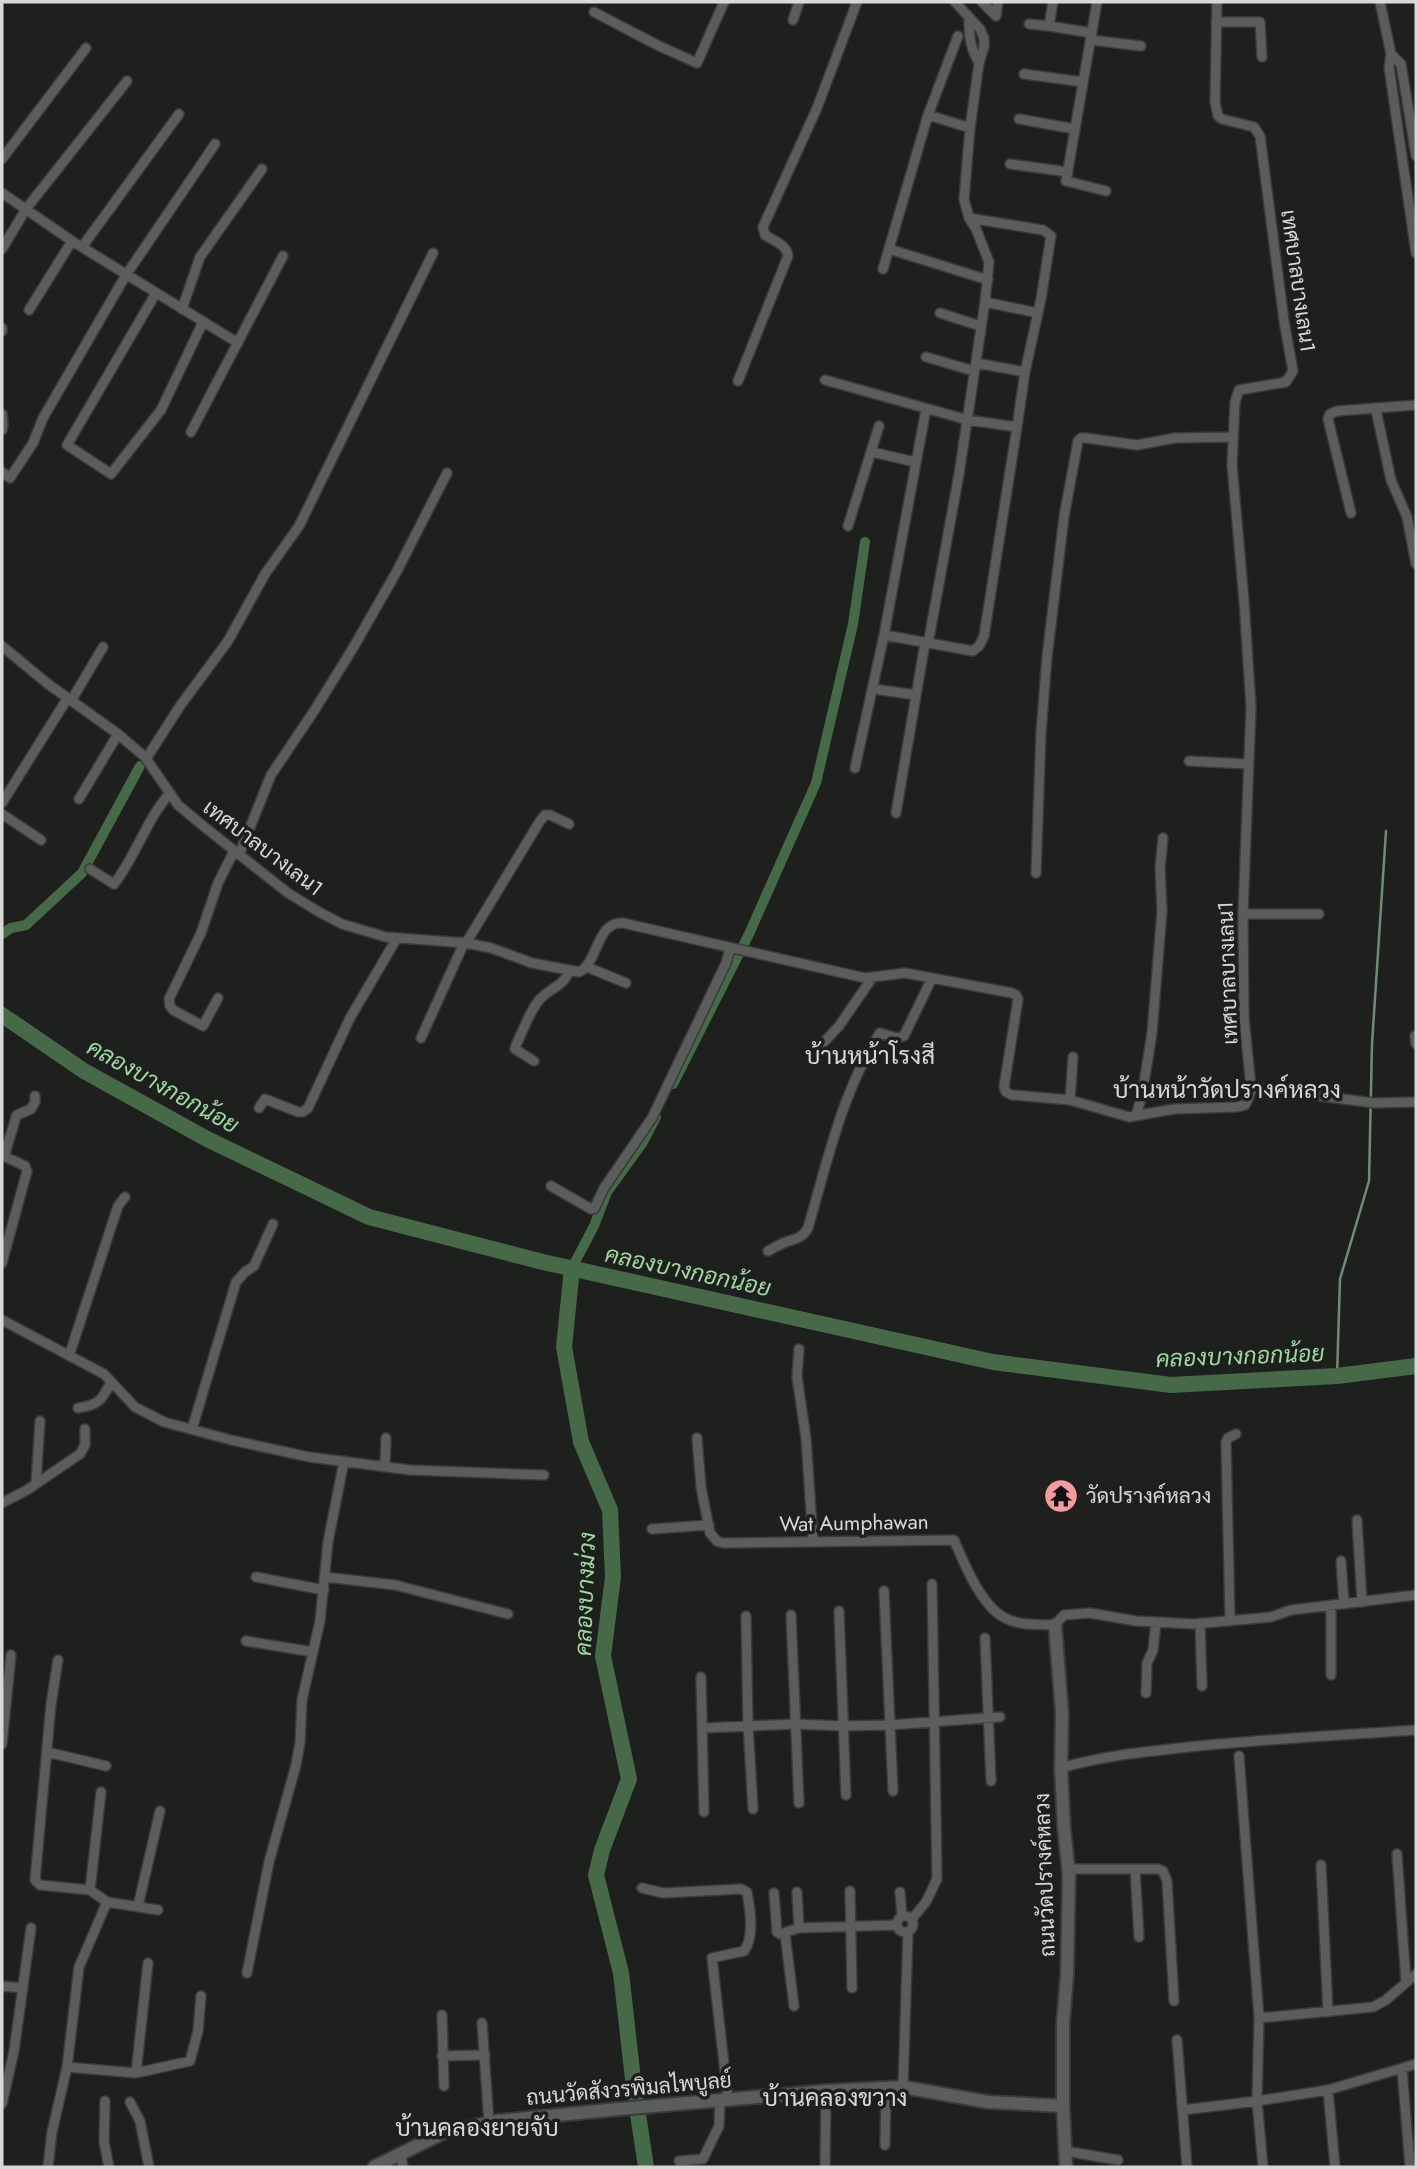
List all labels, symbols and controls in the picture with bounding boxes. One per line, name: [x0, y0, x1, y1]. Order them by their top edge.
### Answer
street label: เทศบาลบางเลน1: [1273, 208, 1323, 354]
street label: เทศบาลบางเลน1: [197, 793, 329, 903]
street label: เทศบาลบางเลน1: [1211, 901, 1245, 1045]
water label: คลองบางกอกน้อย: [81, 1030, 245, 1142]
district label: บ้านหน้าโรงสี: [805, 1038, 935, 1073]
district label: บ้านหน้าวัดปรางค์หลวง: [1113, 1072, 1341, 1107]
water label: คลองบางกอกน้อย: [602, 1237, 774, 1305]
water label: คลองบางกอกน้อย: [1155, 1336, 1325, 1376]
temple icon: วัดปรางค์หลวง: [1042, 1477, 1080, 1515]
place label: วัดปรางค์หลวง: [1086, 1481, 1211, 1511]
street label: Wat Aumphawan: [779, 1507, 929, 1539]
water label: คลองบางม่วง: [566, 1531, 604, 1657]
street label: ถนนวัดปรางค์หลวง: [1027, 1792, 1063, 1958]
street label: ถนนวัดสังวรพิมลไพบูลย์: [525, 2065, 733, 2113]
district label: บ้านคลองขวาง: [763, 2080, 907, 2115]
district label: บ้านคลองยายจับ: [395, 2110, 559, 2145]

